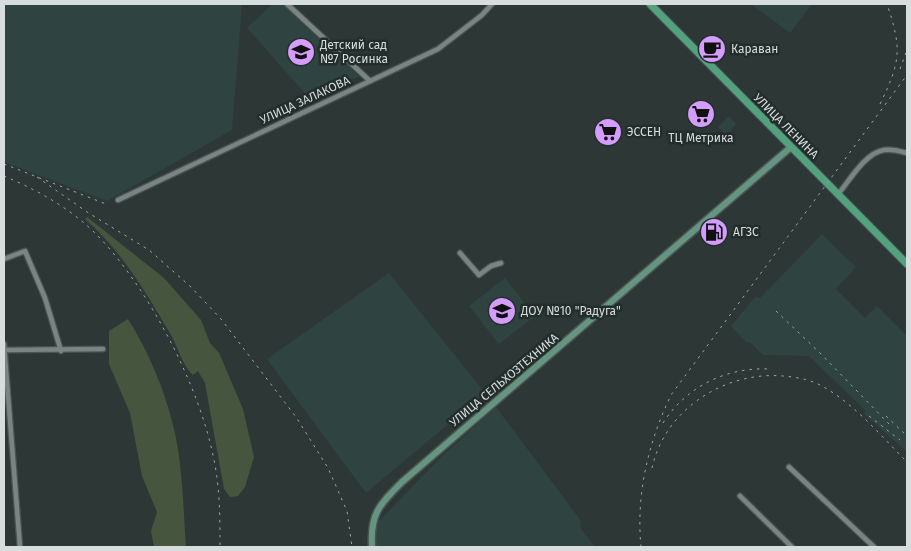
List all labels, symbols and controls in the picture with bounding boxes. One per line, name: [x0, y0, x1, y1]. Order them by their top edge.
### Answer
cafe icon: Караван: [697, 34, 727, 64]
school or university icon: Детский сад №7 Росинка: [286, 37, 316, 67]
place label: Детский сад №7 Росинка: [319, 38, 388, 66]
place label: Караван: [731, 42, 778, 56]
street label: УЛИЦА ЗАЛАКОВА: [258, 73, 352, 127]
street label: УЛИЦА ЛЕНИНА: [751, 91, 821, 161]
supermarket icon: ТЦ Метрика: [686, 99, 716, 129]
supermarket icon: ЭССЕН: [593, 117, 623, 147]
place label: ЭССЕН: [627, 125, 661, 139]
place label: ТЦ Метрика: [668, 131, 734, 145]
fuel station icon: АГЗС: [699, 217, 729, 247]
place label: АГЗС: [733, 225, 759, 239]
school or university icon: ДОУ №10 "Радуга": [487, 296, 517, 326]
place label: ДОУ №10 "Радуга": [520, 304, 621, 318]
street label: УЛИЦА СЕЛЬХОЗТЕХНИКА: [447, 330, 561, 430]

